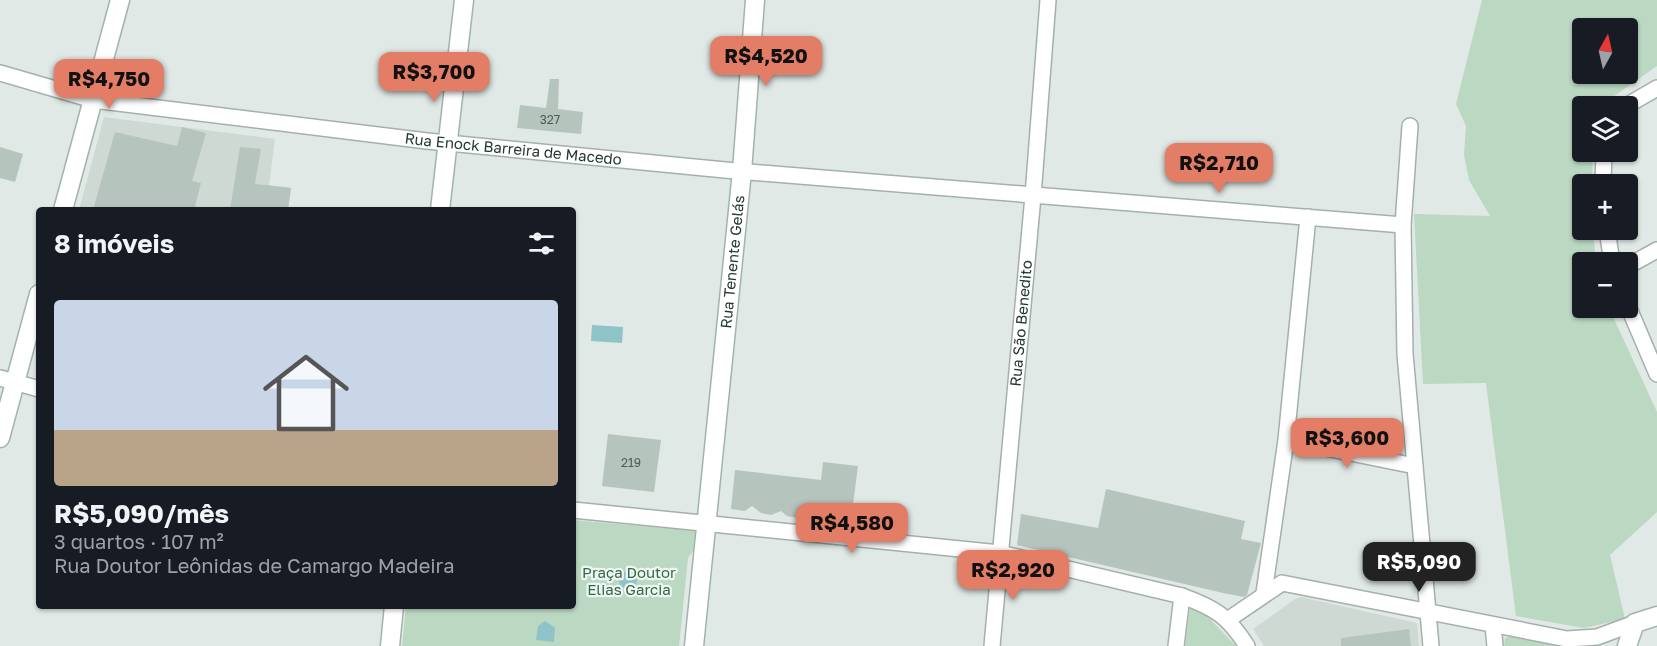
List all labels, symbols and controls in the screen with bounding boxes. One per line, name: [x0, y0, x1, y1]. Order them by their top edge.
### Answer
north arrow: [1572, 18, 1638, 84]
map controls: [1572, 18, 1638, 318]
pin: R$4,520: [711, 36, 821, 87]
text: R$4,520: [724, 43, 808, 67]
pin: R$3,700: [379, 52, 489, 103]
pin: R$4,750: [54, 59, 164, 110]
text: R$3,700: [393, 59, 475, 83]
text: R$4,750: [68, 66, 150, 90]
button: layers: [1572, 96, 1638, 162]
house number: 327: [540, 112, 560, 127]
street label: Rua Enock Barreira de Macedo: [404, 128, 623, 168]
pin: R$2,710: [1164, 143, 1274, 194]
text: R$2,710: [1179, 150, 1259, 174]
button: +: [1572, 174, 1638, 240]
street label: Rua Tenente Gelás: [716, 194, 748, 329]
icon: filters: [525, 227, 558, 260]
text: 8 imóveis: [54, 228, 174, 259]
button: −: [1572, 252, 1638, 318]
street label: Rua São Benedito: [1006, 259, 1035, 387]
icon: home: [252, 339, 360, 447]
pin: R$3,600: [1292, 418, 1402, 469]
text: R$3,600: [1305, 425, 1389, 449]
house number: 219: [621, 455, 641, 470]
text: R$5,090/mês: [54, 498, 229, 529]
pin: R$4,580: [797, 503, 907, 554]
text: R$4,580: [810, 510, 894, 534]
text: 3 quartos · 107 m²: [54, 529, 224, 553]
pin: R$5,090: [1364, 542, 1474, 593]
text: R$5,090: [1377, 549, 1461, 573]
pin: R$2,920: [958, 550, 1068, 601]
text: Rua Doutor Leônidas de Camargo Madeira: [54, 553, 455, 577]
text: R$2,920: [971, 557, 1055, 581]
park label: Praça Doutor Elias Garcia: [582, 563, 676, 598]

